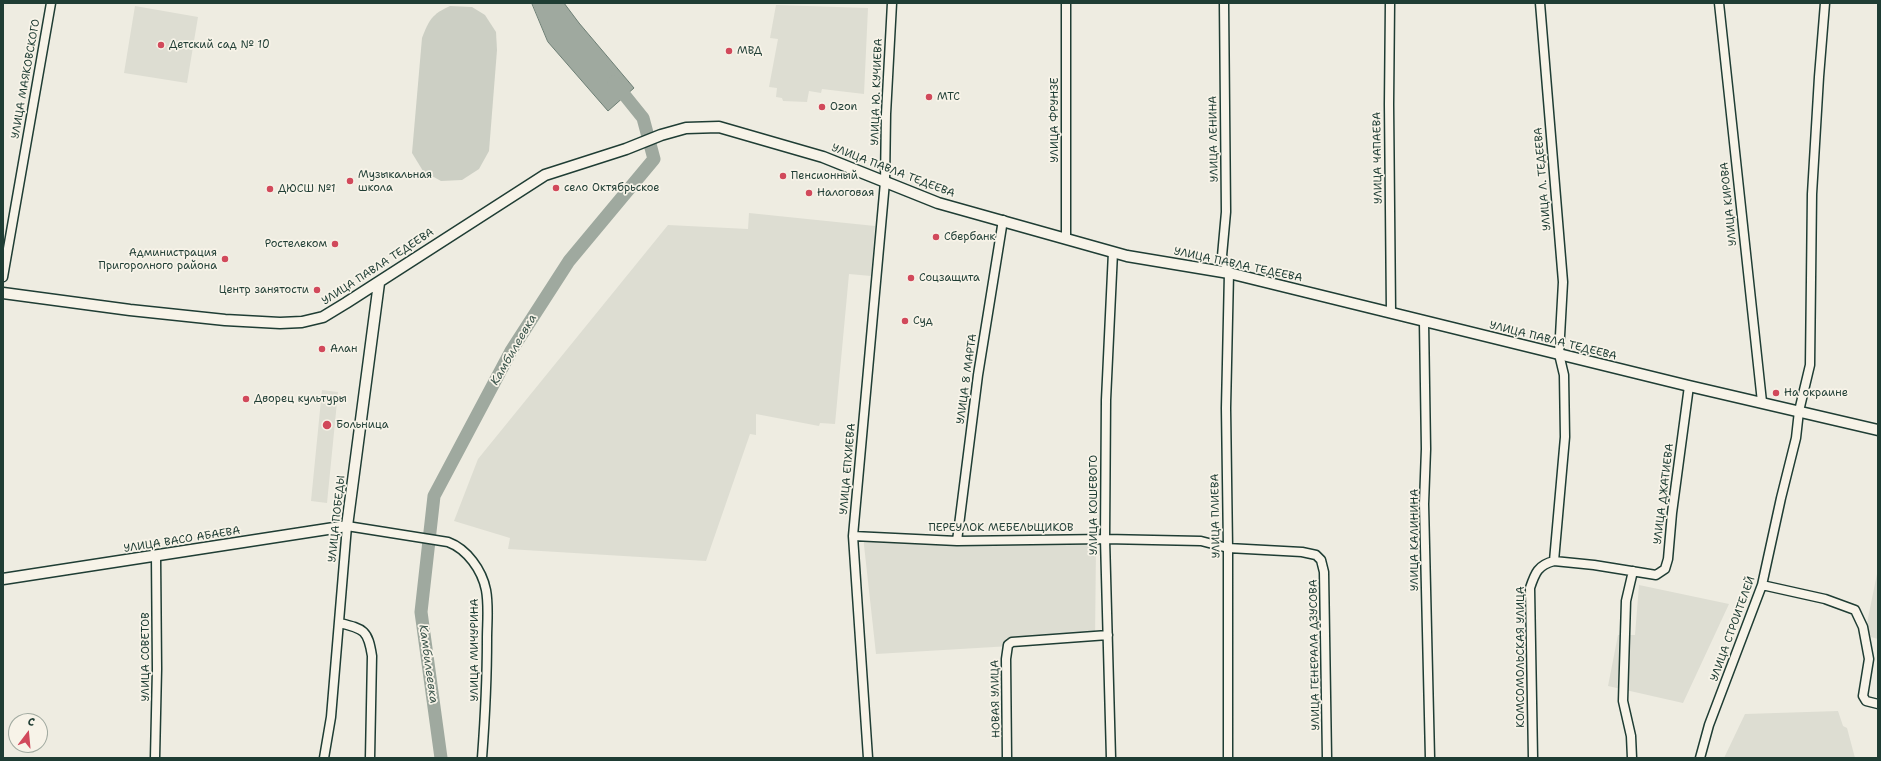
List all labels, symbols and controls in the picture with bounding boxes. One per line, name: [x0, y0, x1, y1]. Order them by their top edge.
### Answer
street label: УЛИЦА МАЯКОВСКОГО: [9, 18, 43, 140]
place label: Детский сад № 10: [169, 38, 270, 52]
street label: УЛИЦА Ю. КУЧИЕВА: [869, 38, 885, 146]
marker: Детский сад № 10: [156, 40, 166, 50]
place label: МВД: [737, 44, 762, 58]
marker: МВД: [724, 46, 734, 56]
street label: УЛИЦА ФРУНЗЕ: [1048, 77, 1062, 163]
place label: МТС: [937, 90, 960, 104]
marker: МТС: [924, 92, 934, 102]
street label: УЛИЦА ЛЕНИНА: [1207, 96, 1221, 182]
place label: Ozon: [830, 100, 857, 114]
marker: Ozon: [817, 102, 827, 112]
street label: УЛИЦА ЧАПАЕВА: [1371, 112, 1385, 204]
street label: УЛИЦА Л. ТЕДЕЕВА: [1532, 127, 1554, 231]
street label: УЛИЦА ПАВЛА ТЕДЕЕВА: [829, 141, 957, 201]
street label: УЛИЦА КИРОВА: [1718, 161, 1740, 247]
place label: Музыкальная школа: [358, 168, 432, 194]
place label: Пенсионный: [791, 169, 858, 183]
marker: Пенсионный: [778, 171, 788, 181]
marker: Музыкальная школа: [345, 176, 355, 186]
place label: село Октябрьское: [564, 181, 660, 195]
place label: ДЮСШ №1: [278, 182, 336, 196]
marker: село Октябрьское: [551, 183, 561, 193]
marker: ДЮСШ №1: [265, 184, 275, 194]
place label: Налоговая: [817, 186, 874, 200]
marker: Налоговая: [804, 188, 814, 198]
street label: УЛИЦА ПАВЛА ТЕДЕЕВА: [319, 226, 437, 308]
place label: Сбербанк: [944, 230, 995, 244]
marker: Сбербанк: [931, 232, 941, 242]
place label: Ростелеком: [265, 237, 327, 251]
marker: Ростелеком: [330, 239, 340, 249]
street label: УЛИЦА ПАВЛА ТЕДЕЕВА: [1173, 245, 1303, 285]
place label: Администрация Пригоролного района: [99, 246, 217, 272]
marker: Администрация Пригоролного района: [220, 254, 230, 264]
place label: Соцзащита: [919, 271, 980, 285]
marker: Соцзащита: [906, 273, 916, 283]
place label: Центр занятости: [219, 283, 309, 297]
marker: Центр занятости: [312, 285, 322, 295]
water label: Камбилеевка: [488, 312, 540, 388]
place label: Суд: [913, 314, 933, 328]
marker: Суд: [900, 316, 910, 326]
street label: УЛИЦА ПАВЛА ТЕДЕЕВА: [1488, 319, 1618, 363]
street label: УЛИЦА 8 МАРТА: [954, 333, 980, 425]
place label: Алан: [330, 342, 357, 356]
marker: Алан: [317, 344, 327, 354]
place label: На окраине: [1784, 386, 1848, 400]
marker: На окраине: [1771, 388, 1781, 398]
place label: Дворец культуры: [254, 392, 347, 406]
marker: Дворец культуры: [241, 394, 251, 404]
place label: Больница: [336, 418, 389, 432]
marker: Больница: [321, 419, 333, 431]
street label: УЛИЦА ЕПХИЕВА: [837, 423, 859, 515]
street label: УЛИЦА ДЖАТИЕВА: [1651, 443, 1677, 545]
street label: УЛИЦА КОШЕВОГО: [1087, 455, 1101, 555]
street label: УЛИЦА ПЛИЕВА: [1209, 474, 1223, 558]
street label: УЛИЦА ПОБЕДЫ: [326, 475, 348, 563]
street label: УЛИЦА КАЛИНИНА: [1408, 489, 1422, 591]
street label: ПЕРЕУЛОК МЕБЕЛЬЩИКОВ: [929, 521, 1073, 535]
street label: УЛИЦА ВАСО АБАЕВА: [123, 524, 241, 556]
street label: УЛИЦА СТРОИТЕЛЕЙ: [1708, 575, 1758, 683]
street label: УЛИЦА ГЕНЕРАЛА ДЗУСОВА: [1307, 579, 1323, 731]
street label: КОМСОМОЛЬСКАЯ УЛИЦА: [1514, 586, 1528, 728]
street label: УЛИЦА МИЧУРИНА: [468, 598, 482, 702]
street label: УЛИЦА СОВЕТОВ: [139, 612, 153, 702]
water label: Камбилеевка: [415, 624, 441, 704]
street label: НОВАЯ УЛИЦА: [989, 660, 1003, 738]
north arrow: [8, 713, 48, 753]
text: С: [26, 714, 36, 730]

